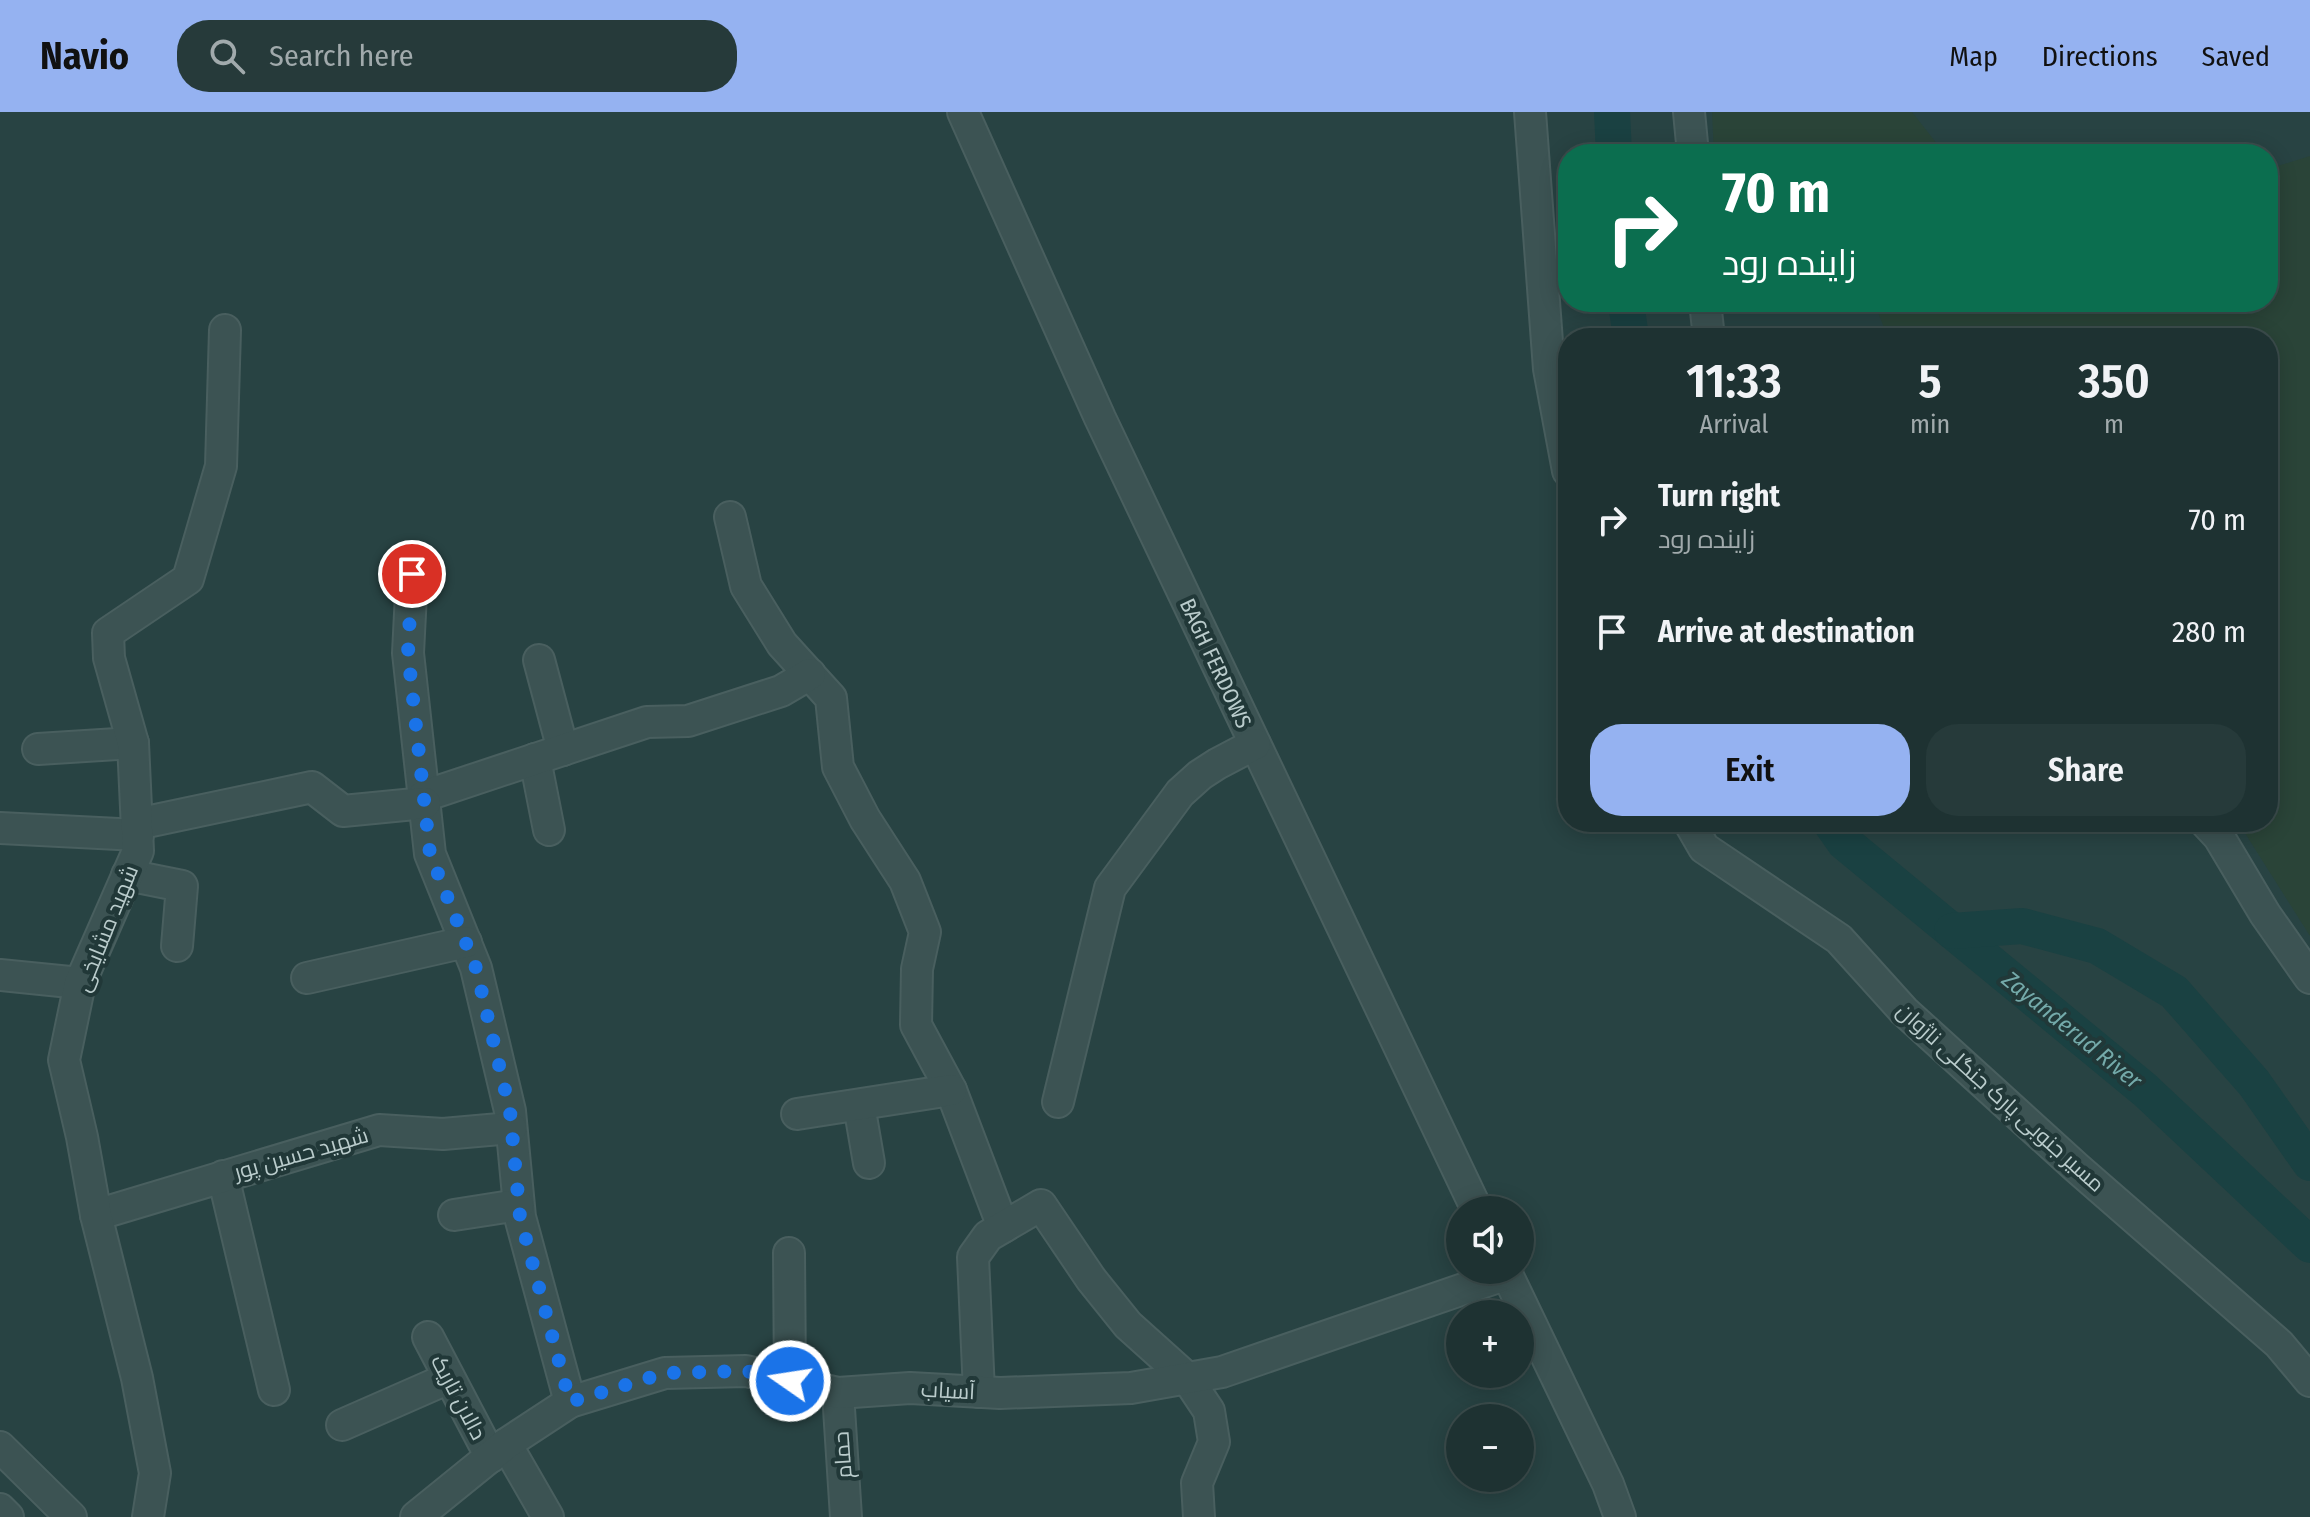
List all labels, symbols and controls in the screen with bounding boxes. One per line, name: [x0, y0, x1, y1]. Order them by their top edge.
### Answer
search box: [177, 20, 737, 92]
text: Navio: [40, 33, 129, 79]
icon: search: [205, 34, 249, 78]
text: Search here: [269, 38, 414, 74]
text: Map: [1949, 40, 1998, 73]
text: Directions: [2042, 40, 2158, 73]
text: Saved: [2202, 40, 2270, 73]
text: 70 m: [1722, 160, 1830, 227]
icon: right: [1590, 176, 1694, 280]
text: زاینده رود: [1722, 241, 1857, 285]
text: 11:33: [1686, 352, 1782, 410]
text: 5: [1918, 352, 1942, 410]
text: 350: [2078, 352, 2150, 410]
text: Arrival: [1699, 409, 1768, 440]
text: min: [1910, 409, 1950, 440]
text: m: [2104, 409, 2124, 440]
text: Turn right: [1658, 478, 1780, 514]
icon: right: [1590, 498, 1634, 542]
text: 70 m: [2188, 502, 2246, 538]
text: زاینده رود: [1658, 524, 1755, 555]
pin: [378, 540, 446, 608]
icon: arrive: [390, 552, 434, 596]
street label: BAGH FERDOWS: [1174, 594, 1257, 732]
icon: arrive: [1590, 610, 1634, 654]
text: Arrive at destination: [1658, 614, 1915, 650]
text: 280 m: [2172, 614, 2246, 650]
button: Exit: [1590, 724, 1910, 816]
button: Share: [1926, 724, 2246, 816]
street label: شهید مشایخی: [69, 861, 144, 995]
water label: Zayanderud River: [1996, 965, 2148, 1095]
street label: مسیر جنوبی پارک جنگلی ناژوان: [1891, 997, 2110, 1199]
street label: شهید حسین پور: [229, 1121, 372, 1187]
map controls: [1446, 1196, 1534, 1492]
button: sound: [1446, 1196, 1534, 1284]
button: +: [1446, 1300, 1534, 1388]
position arrow: [748, 1339, 832, 1423]
street label: دالان تاریک: [425, 1350, 492, 1444]
street label: آسیاب: [920, 1376, 976, 1405]
button: −: [1446, 1404, 1534, 1492]
street label: حمام: [827, 1430, 860, 1480]

